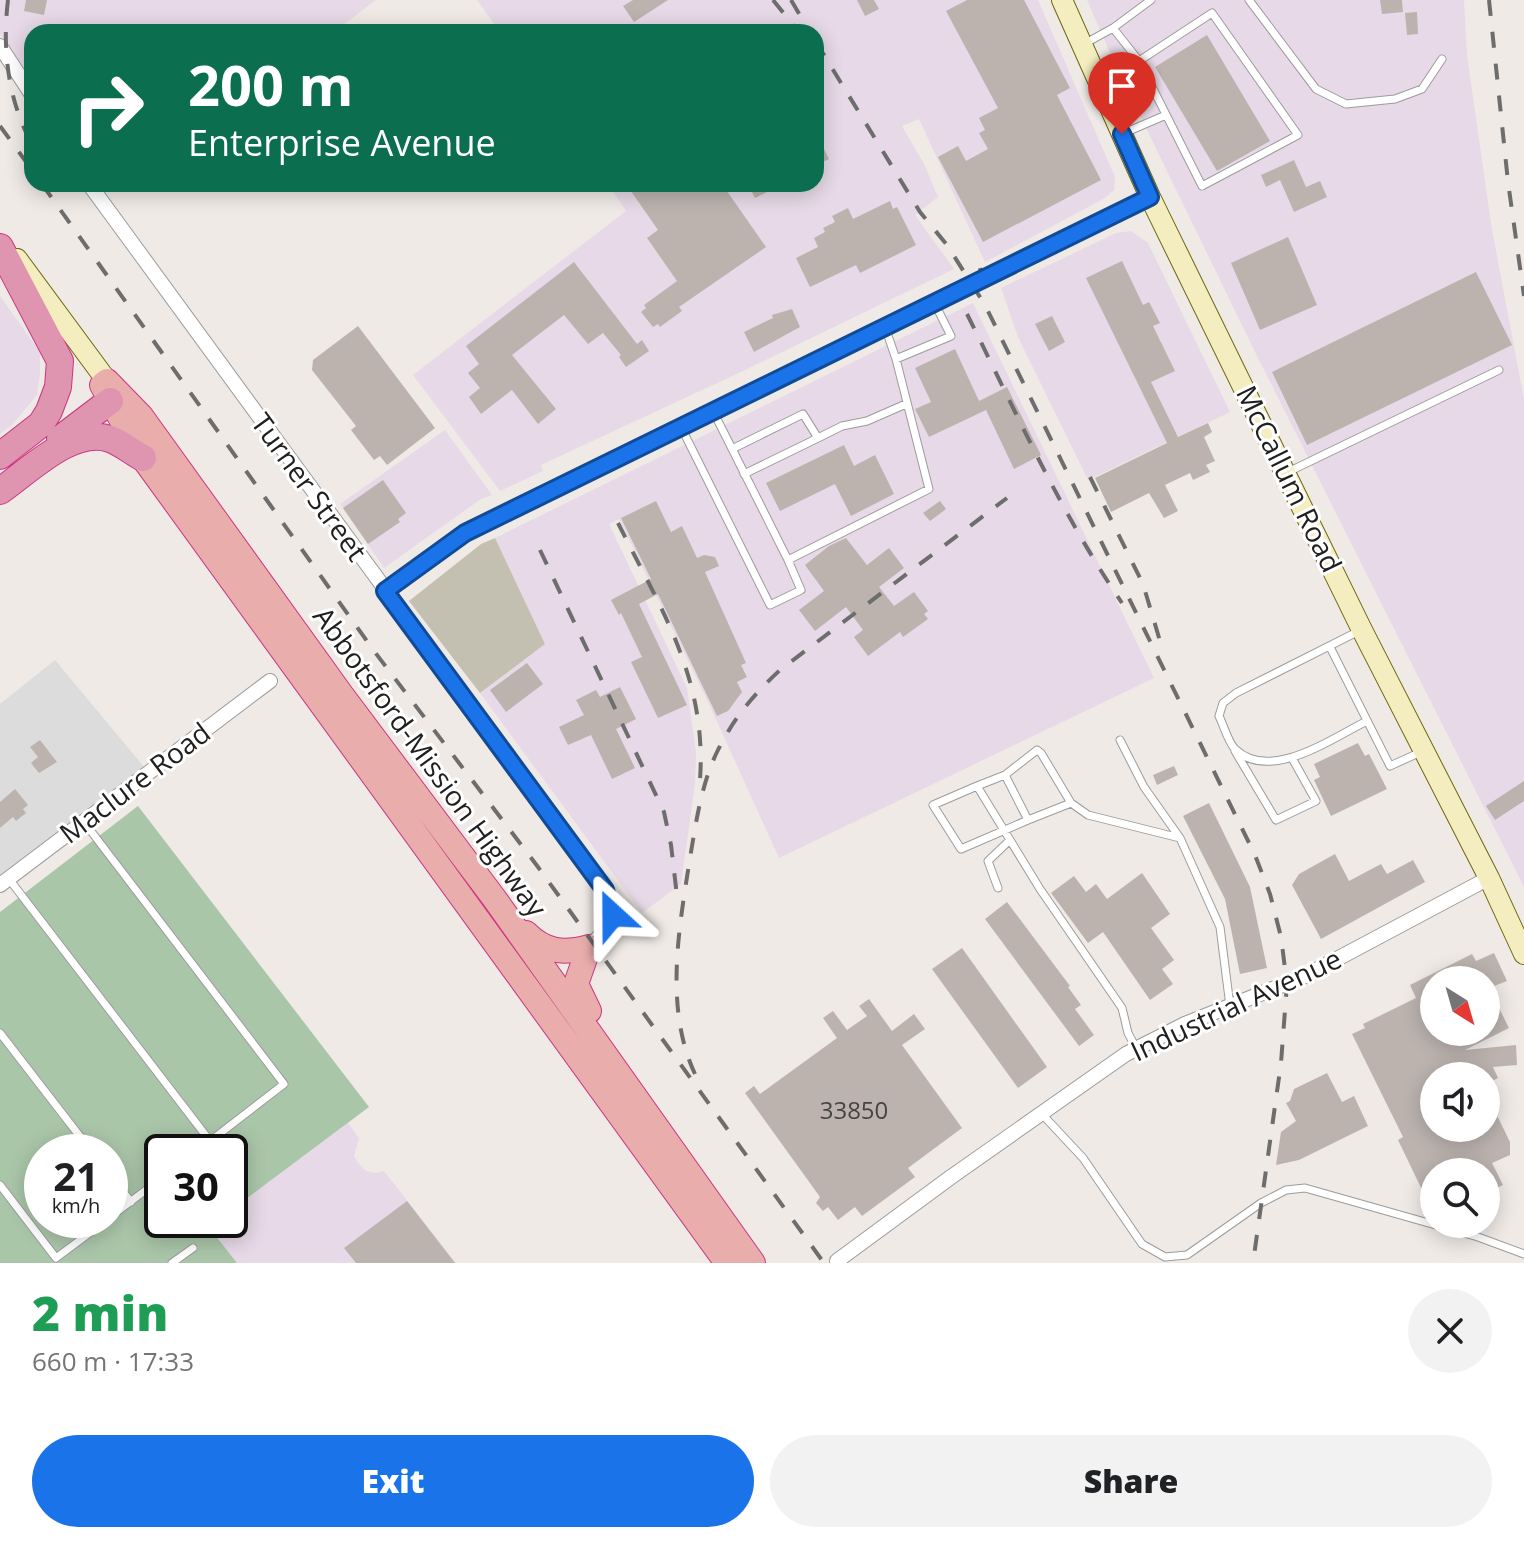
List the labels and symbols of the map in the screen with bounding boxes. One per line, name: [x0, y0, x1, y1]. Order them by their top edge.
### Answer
pin: [1088, 52, 1156, 134]
street label: McCallum Road: [1228, 379, 1351, 578]
street label: Turner Street: [243, 405, 376, 568]
street label: Abbotsford-Mission Highway: [305, 599, 557, 925]
street label: Maclure Road: [51, 713, 218, 851]
position arrow: [571, 873, 655, 957]
street label: Industrial Avenue: [1124, 939, 1347, 1070]
north arrow: [1420, 966, 1500, 1046]
house number: 33850: [820, 1093, 888, 1126]
speed limit sign: 30: [144, 1134, 248, 1238]

